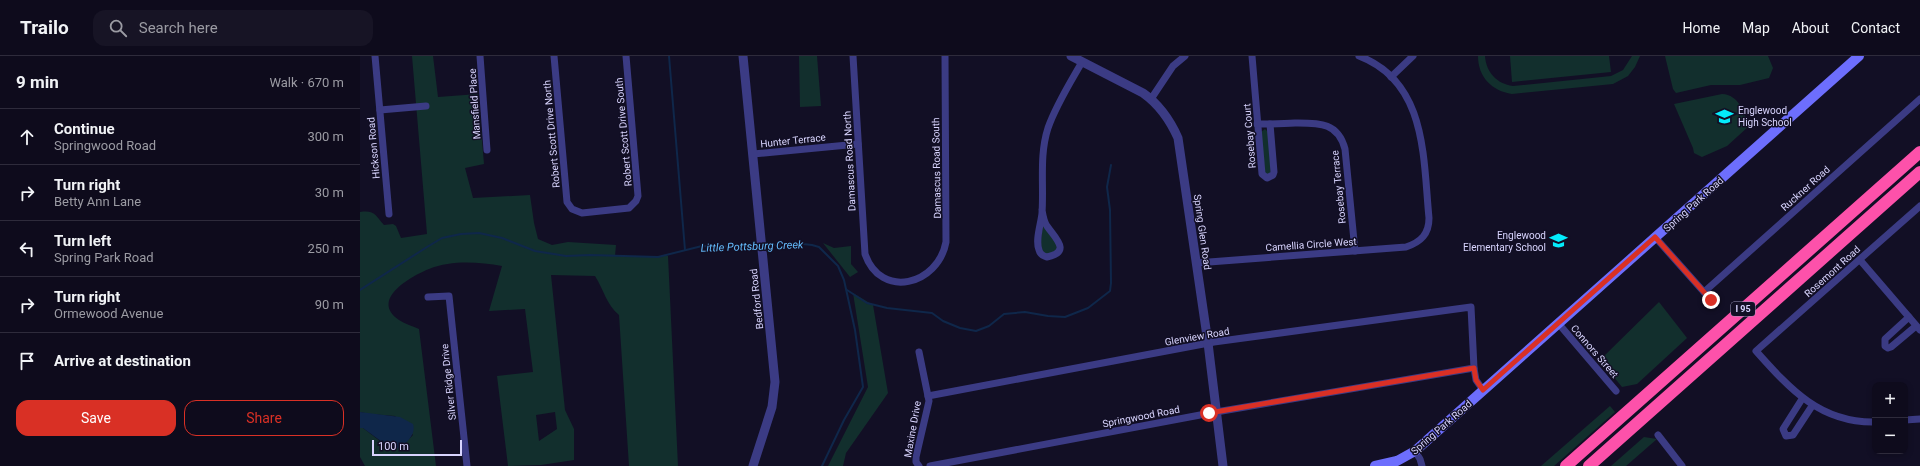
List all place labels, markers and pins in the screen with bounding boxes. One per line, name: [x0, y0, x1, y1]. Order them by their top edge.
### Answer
place label: Englewood High School: [1738, 105, 1792, 128]
school or university icon: Englewood High School: [1715, 106, 1735, 126]
place label: Englewood Elementary School: [1463, 230, 1546, 253]
school or university icon: Englewood Elementary School: [1549, 231, 1569, 251]

